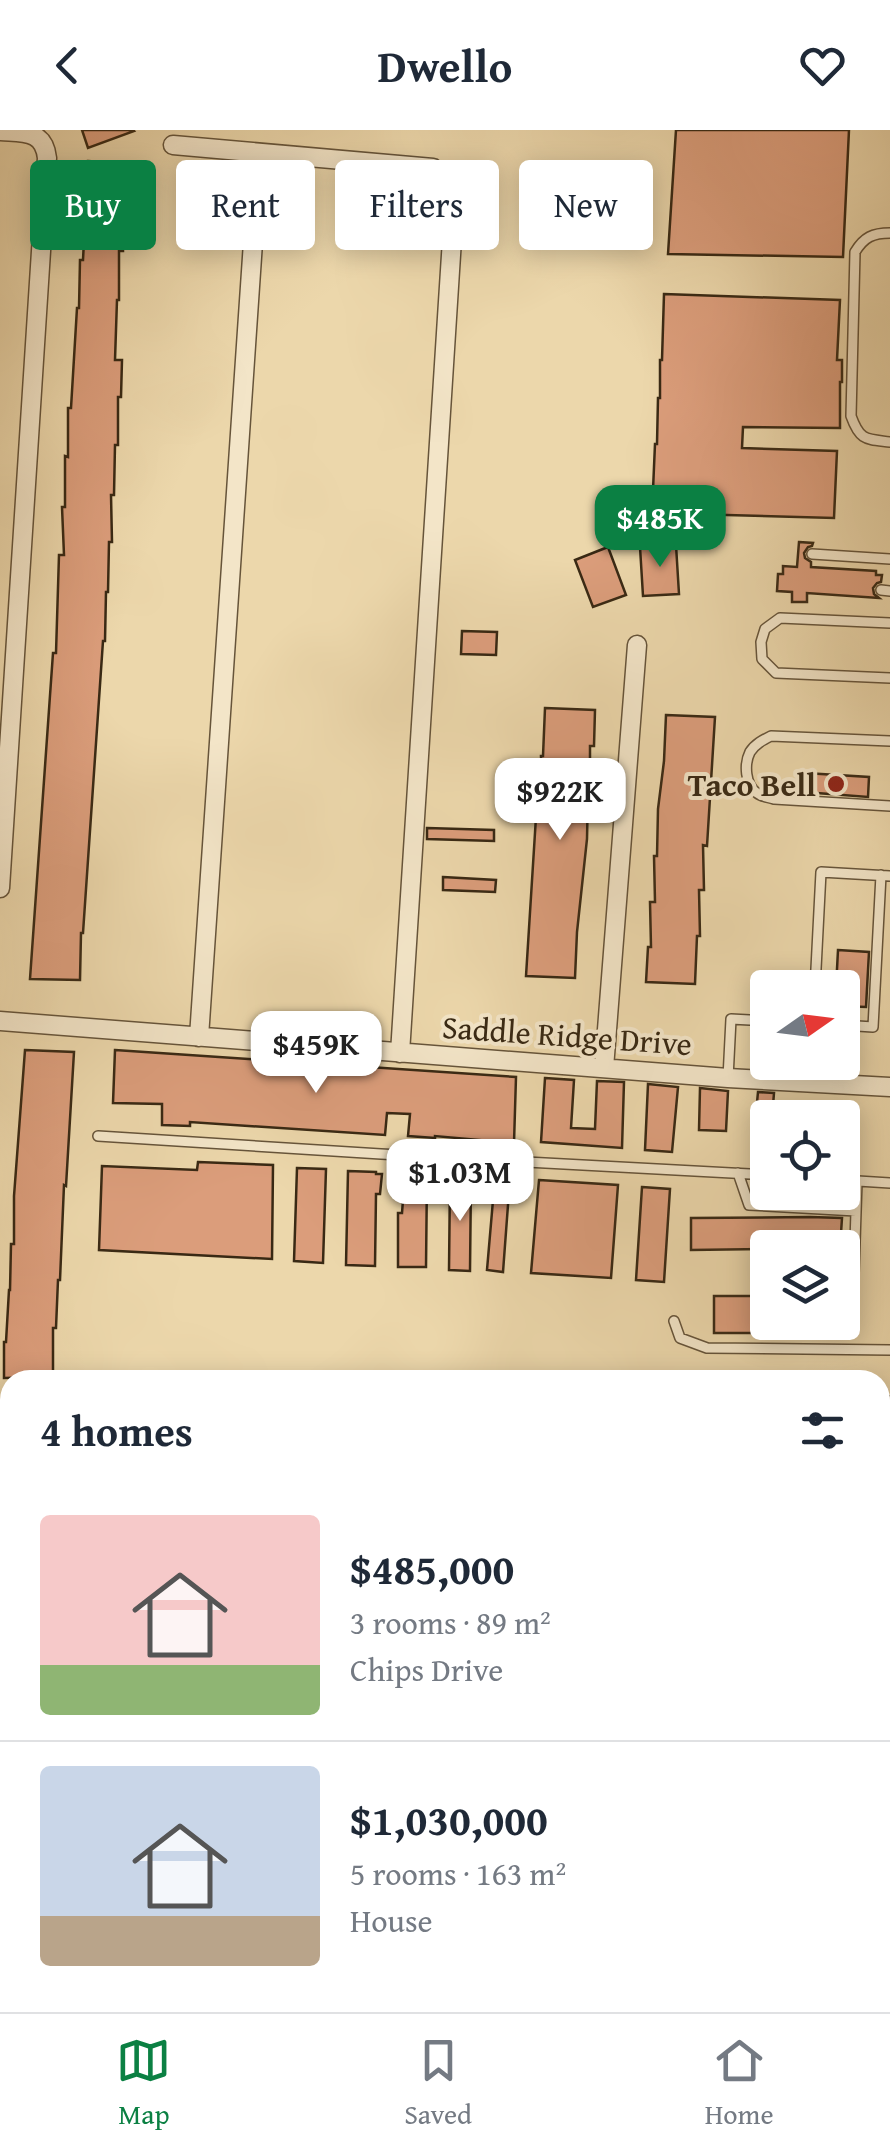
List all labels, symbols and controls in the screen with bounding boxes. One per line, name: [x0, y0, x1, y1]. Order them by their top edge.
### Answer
text: Dwello: [378, 33, 512, 98]
icon: back: [40, 38, 95, 93]
icon: heart: [795, 38, 850, 93]
chip: Buy: [30, 160, 156, 250]
chip: Rent: [176, 160, 315, 250]
chip: Filters: [335, 160, 499, 250]
chip: New: [519, 160, 653, 250]
pin: $485K: [590, 485, 730, 570]
text: $485K: [617, 494, 703, 541]
pin: $922K: [490, 758, 630, 843]
place label: Taco Bell: [688, 761, 816, 808]
text: $922K: [517, 767, 603, 814]
marker: Taco Bell: [825, 773, 847, 795]
north arrow: [750, 970, 860, 1080]
map controls: [750, 970, 860, 1340]
street label: Saddle Ridge Drive: [441, 1003, 693, 1067]
pin: $459K: [246, 1011, 386, 1096]
text: $459K: [273, 1020, 359, 1067]
button: locate: [750, 1100, 860, 1210]
pin: $1.03M: [379, 1139, 541, 1224]
text: $1.03M: [409, 1148, 511, 1195]
button: layers: [750, 1230, 860, 1340]
text: 4 homes: [40, 1400, 193, 1461]
icon: filters: [795, 1403, 850, 1458]
text: $485,000: [350, 1538, 514, 1599]
icon: home: [120, 1555, 240, 1675]
text: 3 rooms · 89 m²: [350, 1599, 551, 1646]
text: Chips Drive: [350, 1646, 503, 1693]
text: $1,030,000: [350, 1789, 548, 1850]
icon: home: [120, 1806, 240, 1926]
text: 5 rooms · 163 m²: [350, 1850, 566, 1897]
text: House: [350, 1897, 433, 1944]
tab: Map: [116, 2033, 171, 2134]
tab: Saved: [404, 2033, 472, 2134]
tab: Home: [705, 2033, 774, 2134]

